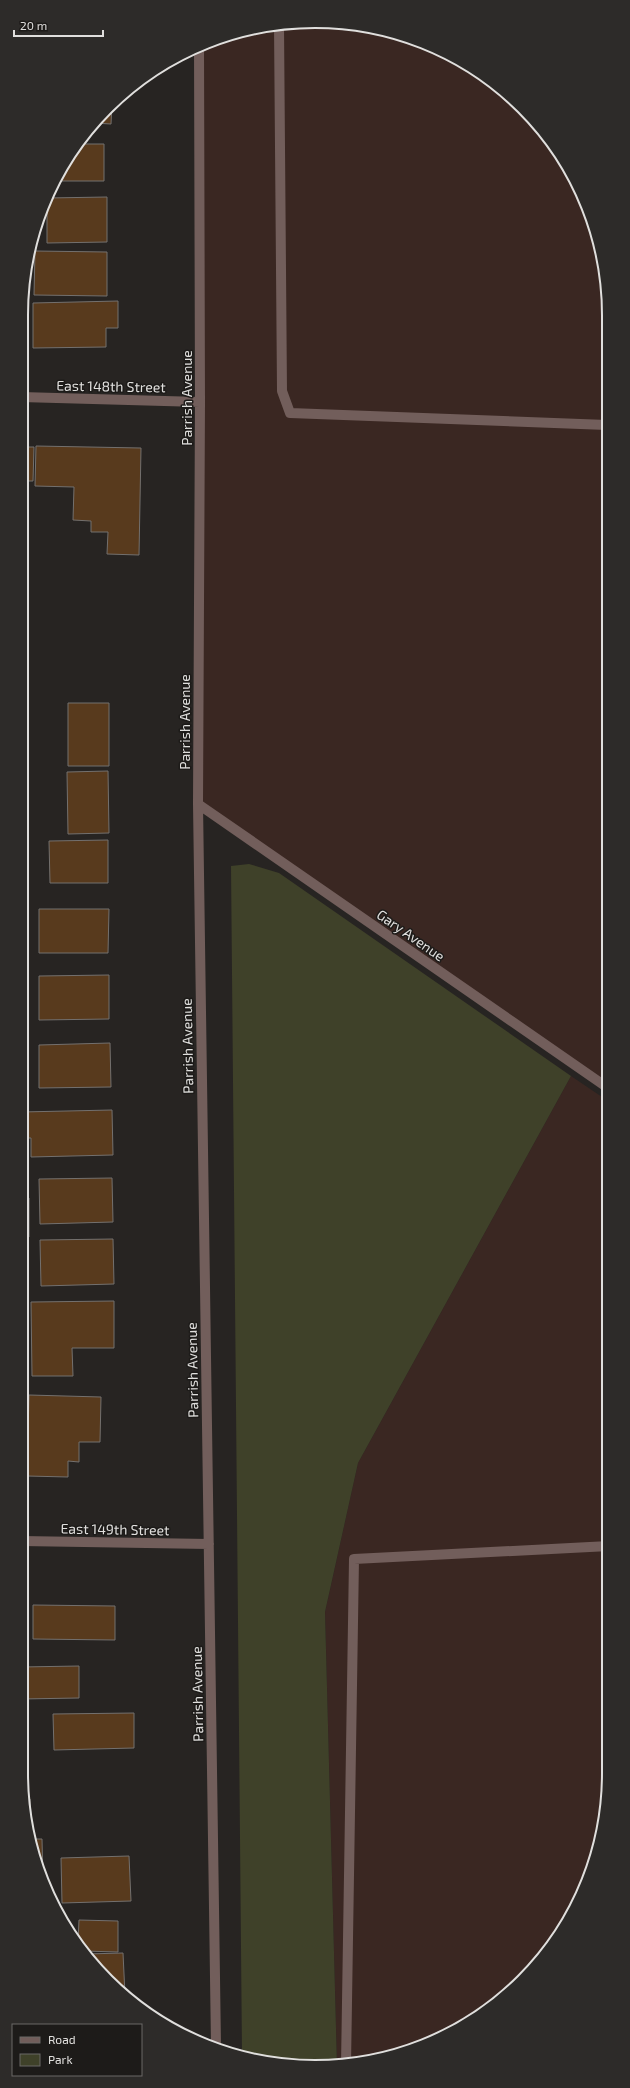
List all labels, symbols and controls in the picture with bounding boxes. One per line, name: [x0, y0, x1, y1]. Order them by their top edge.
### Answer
scale bar: [14, 12, 103, 38]
text: 20 m: [20, 18, 47, 32]
street label: Parrish Avenue: [178, 350, 195, 446]
street label: East 148th Street: [56, 377, 166, 395]
street label: Parrish Avenue: [176, 674, 193, 770]
street label: Gary Avenue: [374, 905, 448, 965]
street label: Parrish Avenue: [178, 998, 196, 1094]
street label: Parrish Avenue: [183, 1322, 201, 1418]
street label: East 149th Street: [60, 1520, 170, 1538]
street label: Parrish Avenue: [188, 1646, 206, 1742]
legend: [12, 2024, 142, 2076]
text: Road: [48, 2032, 76, 2046]
text: Park: [48, 2052, 73, 2066]

